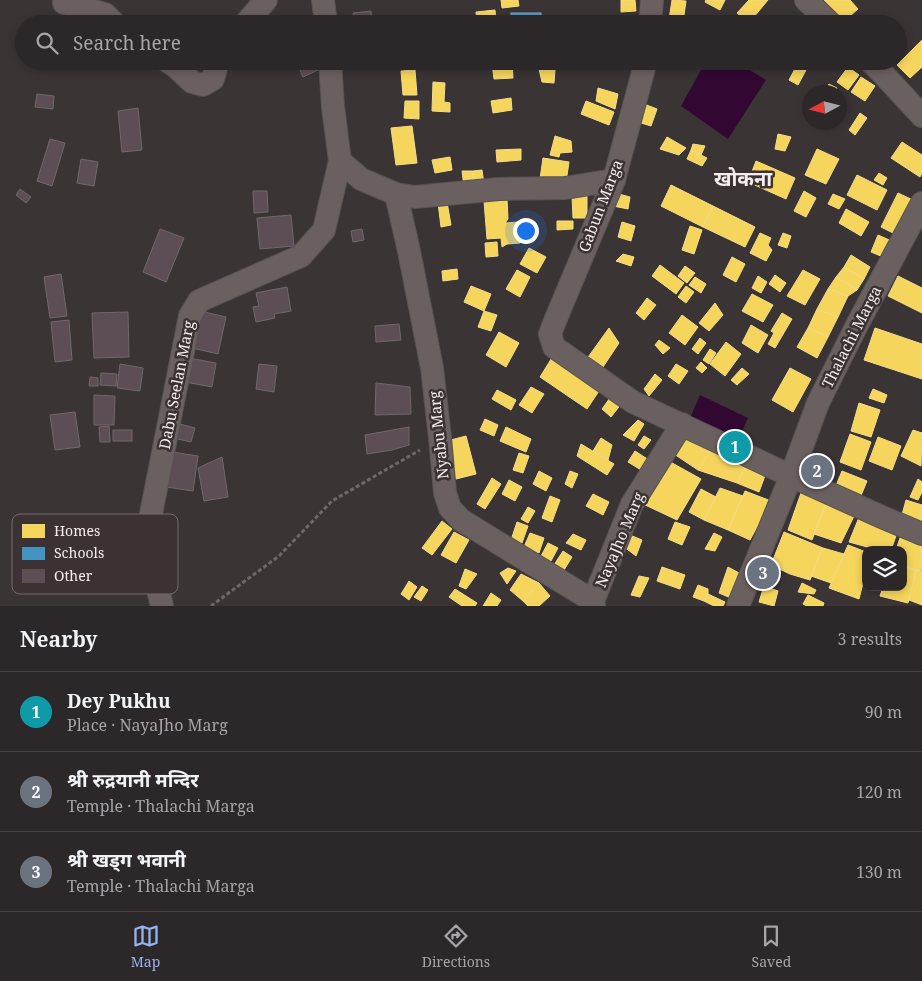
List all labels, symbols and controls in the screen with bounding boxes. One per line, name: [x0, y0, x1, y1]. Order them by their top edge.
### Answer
search box: [15, 15, 907, 70]
icon: search: [33, 29, 61, 57]
text: Search here: [73, 30, 181, 56]
north arrow: [802, 85, 847, 130]
street label: Gabun Marga: [573, 157, 627, 255]
district label: खोकना: [714, 165, 773, 192]
your location: [513, 218, 539, 244]
street label: Thalachi Marga: [817, 282, 885, 391]
street label: Dabu Seelan Marg: [154, 319, 198, 451]
street label: Nyabu Marg: [423, 390, 453, 480]
pin: 1: [719, 428, 751, 466]
pin: 2: [801, 452, 833, 490]
street label: NayaJho Marg: [590, 489, 648, 590]
legend: [12, 514, 178, 594]
text: Homes: [54, 521, 100, 540]
text: Schools: [54, 543, 104, 562]
map controls: [862, 546, 907, 591]
button: layers: [862, 546, 907, 591]
pin: 3: [747, 554, 779, 592]
text: Other: [54, 566, 93, 585]
text: Nearby: [20, 625, 98, 653]
text: 3 results: [838, 628, 902, 650]
text: Dey Pukhu: [67, 688, 171, 714]
text: 1: [31, 701, 41, 723]
text: 90 m: [865, 701, 902, 723]
text: Place · NayaJho Marg: [67, 714, 228, 736]
text: श्री रुद्रयानी मन्दिर: [67, 767, 199, 793]
text: 2: [31, 781, 41, 803]
text: 120 m: [856, 781, 902, 803]
text: Temple · Thalachi Marga: [67, 795, 255, 817]
text: श्री खड्ग भवानी: [67, 847, 186, 873]
text: 3: [31, 861, 41, 883]
text: 130 m: [856, 861, 902, 883]
text: Temple · Thalachi Marga: [67, 875, 255, 897]
tab: Map: [131, 922, 160, 971]
tab: Directions: [422, 922, 490, 971]
tab: Saved: [752, 922, 791, 971]

